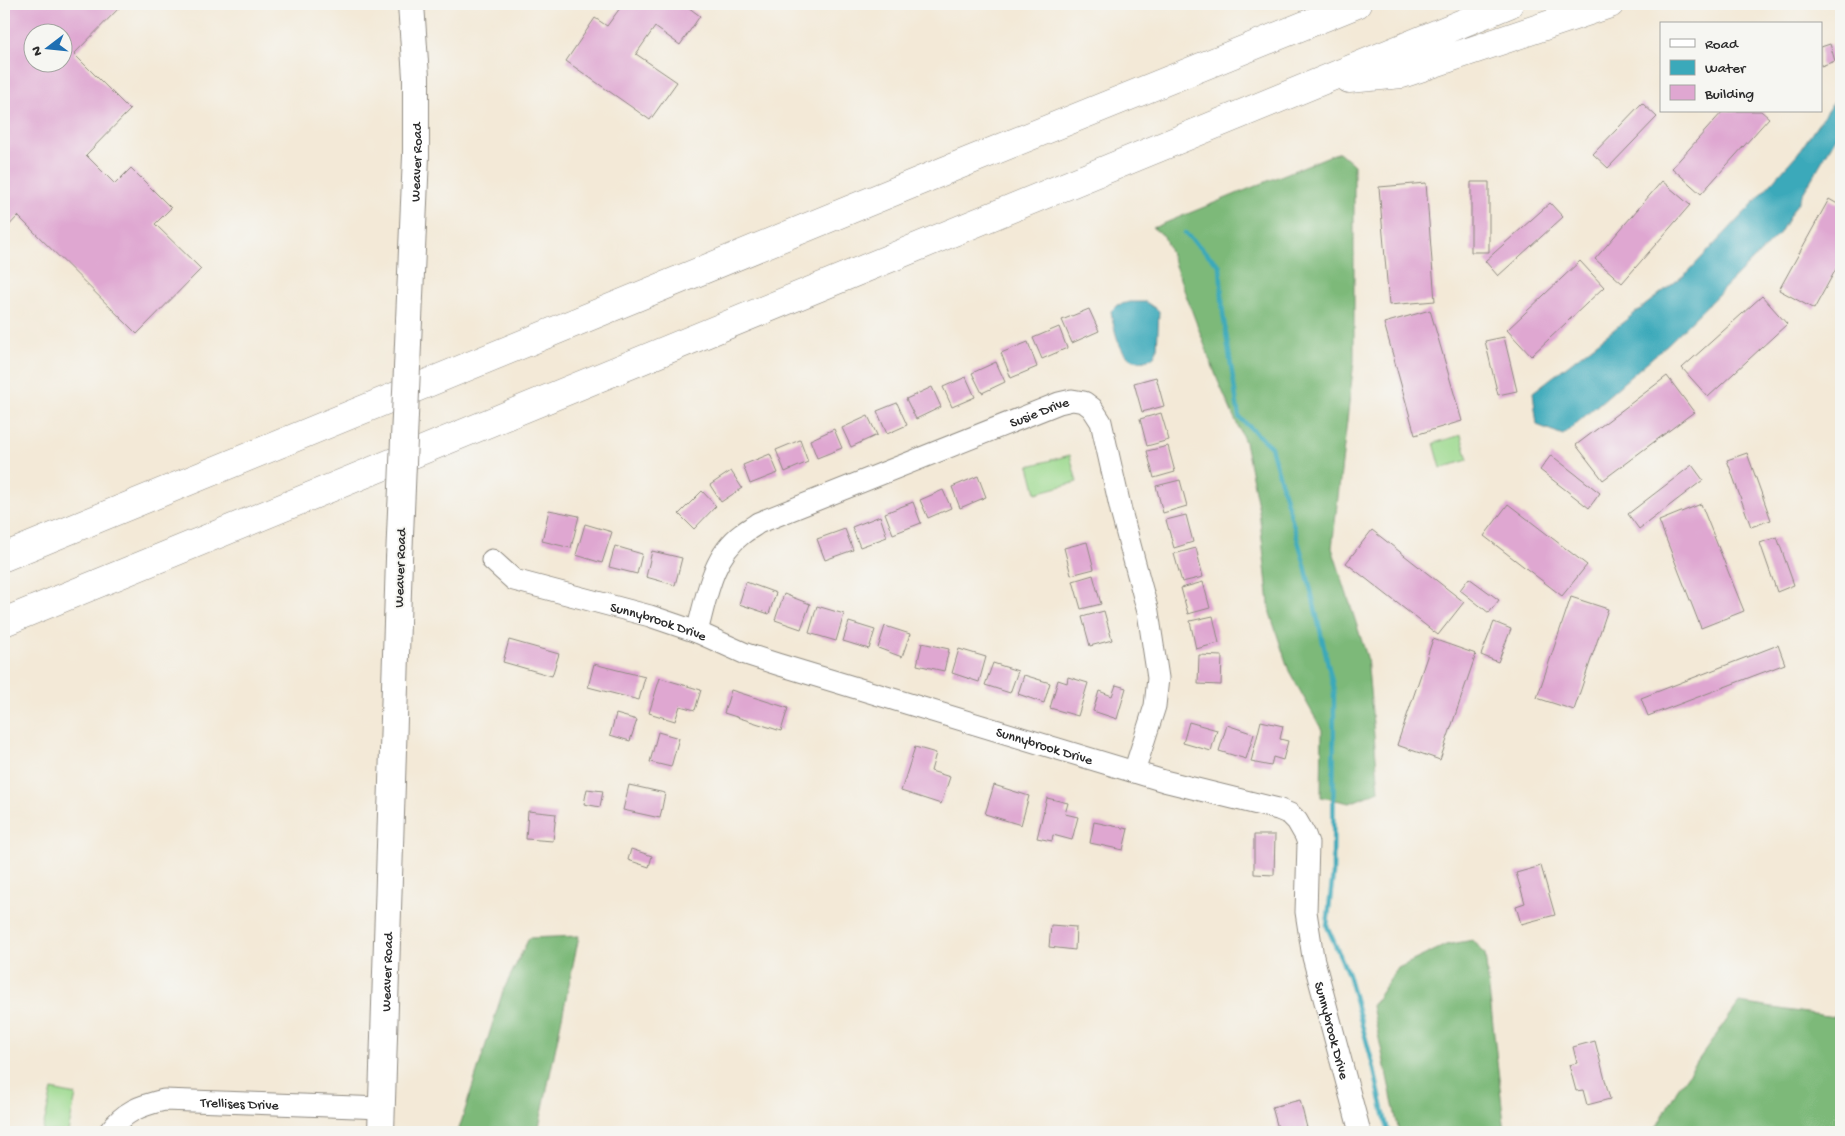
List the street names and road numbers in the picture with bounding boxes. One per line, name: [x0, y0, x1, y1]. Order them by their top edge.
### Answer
street label: Weaver Road: [408, 121, 427, 202]
street label: Susie Drive: [1008, 395, 1072, 433]
street label: Weaver Road: [392, 526, 411, 608]
street label: Sunnybrook Drive: [608, 600, 709, 646]
street label: Sunnybrook Drive: [993, 725, 1095, 770]
street label: Weaver Road: [379, 930, 398, 1012]
street label: Sunnybrook Drive: [1309, 980, 1352, 1082]
street label: Trellises Drive: [199, 1095, 280, 1115]

